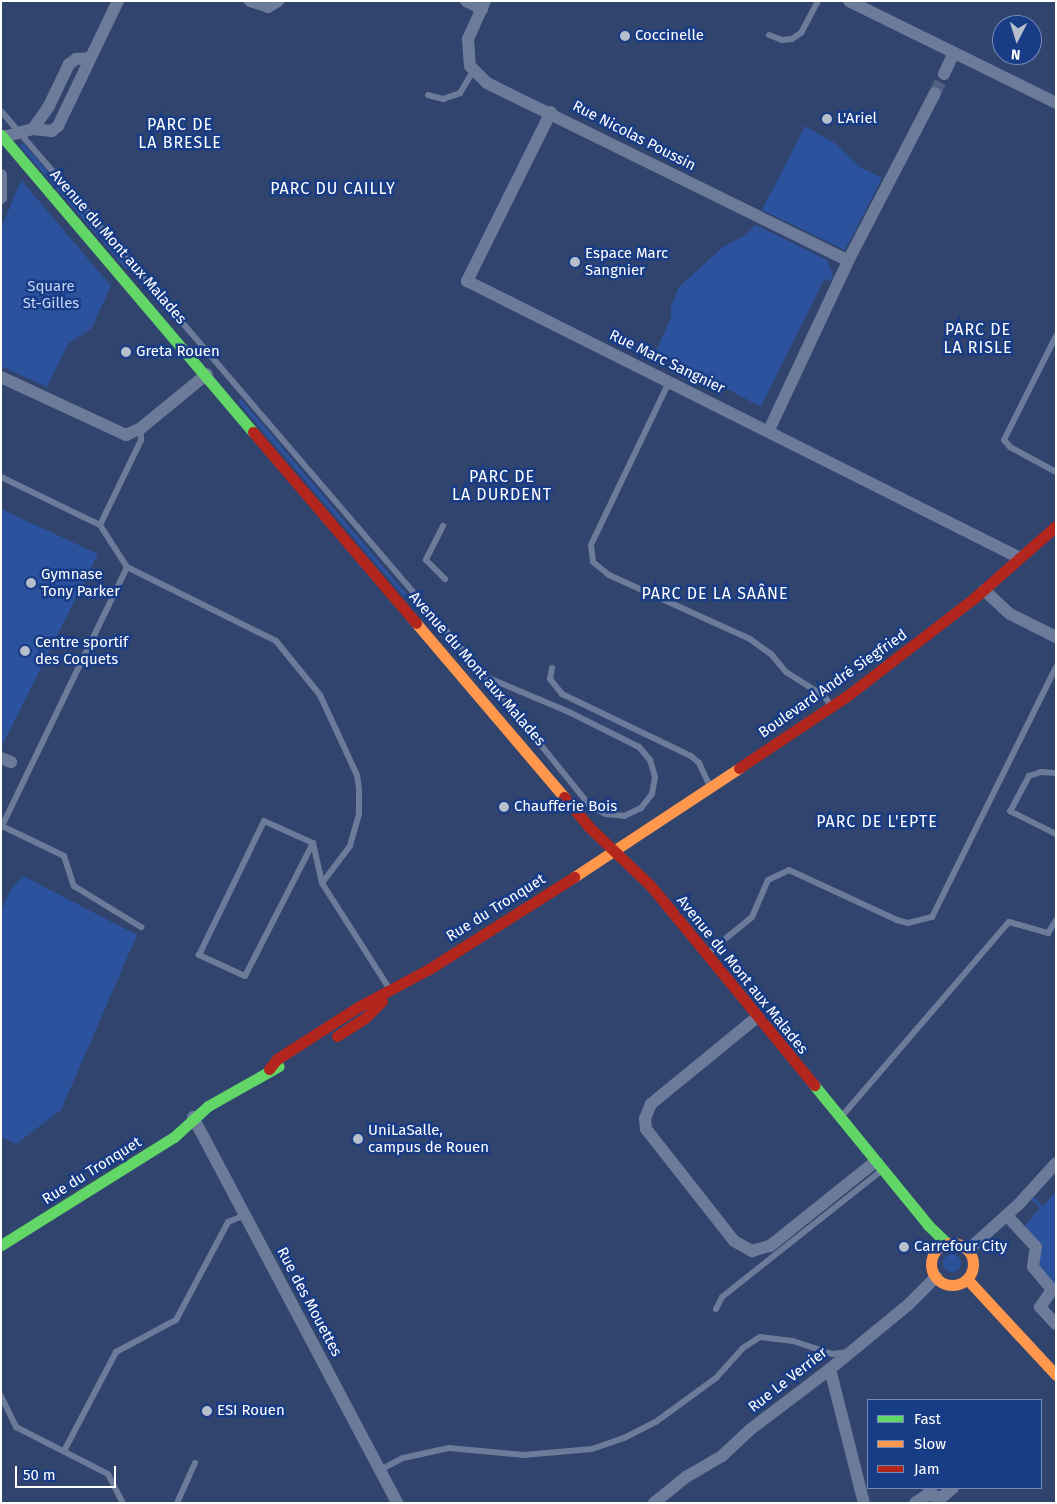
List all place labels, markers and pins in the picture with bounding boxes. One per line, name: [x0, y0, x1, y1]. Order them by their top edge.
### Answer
place label: Coccinelle: [635, 27, 704, 45]
marker: Coccinelle: [619, 30, 631, 42]
place label: L'Ariel: [837, 110, 877, 128]
marker: L'Ariel: [821, 113, 833, 125]
place label: Espace Marc Sangnier: [585, 244, 668, 279]
marker: Espace Marc Sangnier: [569, 256, 581, 268]
place label: Greta Rouen: [136, 343, 220, 361]
marker: Greta Rouen: [120, 346, 132, 358]
place label: Gymnase Tony Parker: [41, 565, 120, 600]
marker: Gymnase Tony Parker: [25, 577, 37, 589]
place label: Centre sportif des Coquets: [35, 633, 128, 668]
marker: Centre sportif des Coquets: [19, 645, 31, 657]
place label: Chaufferie Bois: [514, 798, 617, 816]
marker: Chaufferie Bois: [498, 801, 510, 813]
place label: UniLaSalle, campus de Rouen: [368, 1121, 489, 1156]
marker: UniLaSalle, campus de Rouen: [352, 1133, 364, 1145]
place label: Carrefour City: [914, 1238, 1007, 1256]
marker: Carrefour City: [898, 1241, 910, 1253]
place label: ESI Rouen: [217, 1402, 285, 1420]
marker: ESI Rouen: [201, 1405, 213, 1417]

